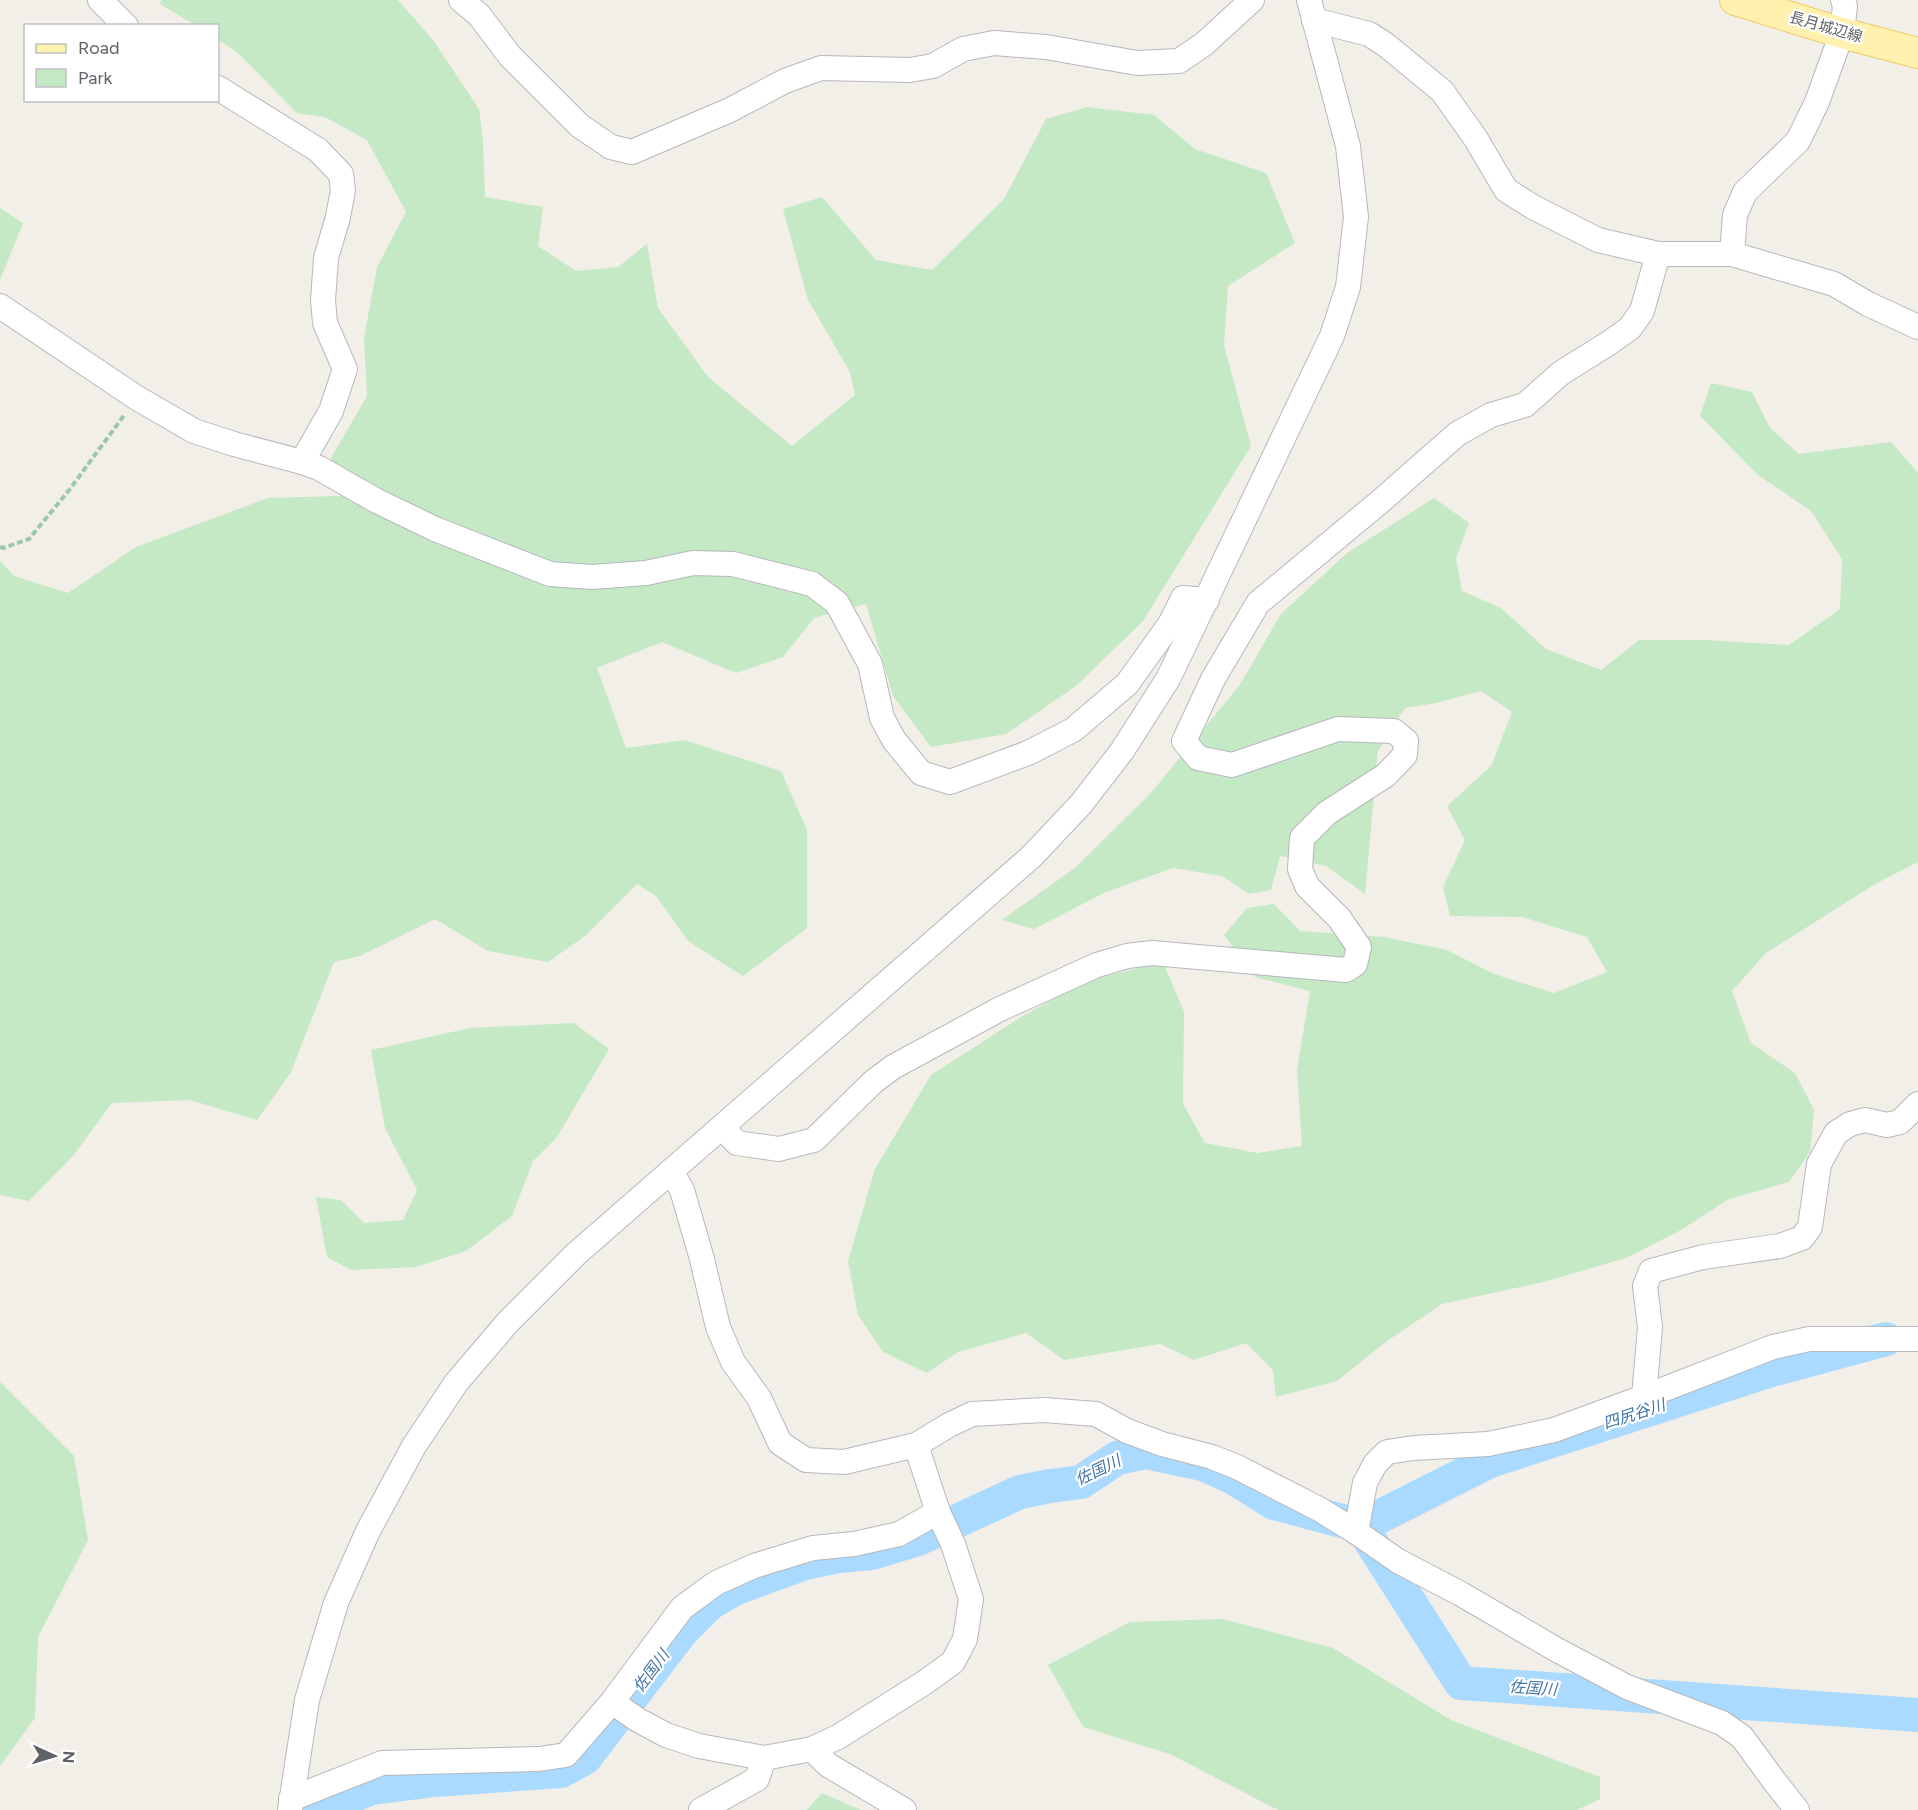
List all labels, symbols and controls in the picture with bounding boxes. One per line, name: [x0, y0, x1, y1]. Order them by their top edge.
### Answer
street label: 長月城辺線: [1787, 8, 1865, 46]
legend: [24, 24, 219, 102]
text: Road: [78, 37, 119, 59]
text: Park: [78, 67, 113, 89]
water label: 四尻谷川: [1601, 1394, 1669, 1433]
water label: 佐国川: [1072, 1450, 1126, 1489]
water label: 佐国川: [629, 1645, 674, 1696]
water label: 佐国川: [1508, 1677, 1560, 1699]
north arrow: [24, 1726, 84, 1786]
text: N: [59, 1750, 78, 1764]

